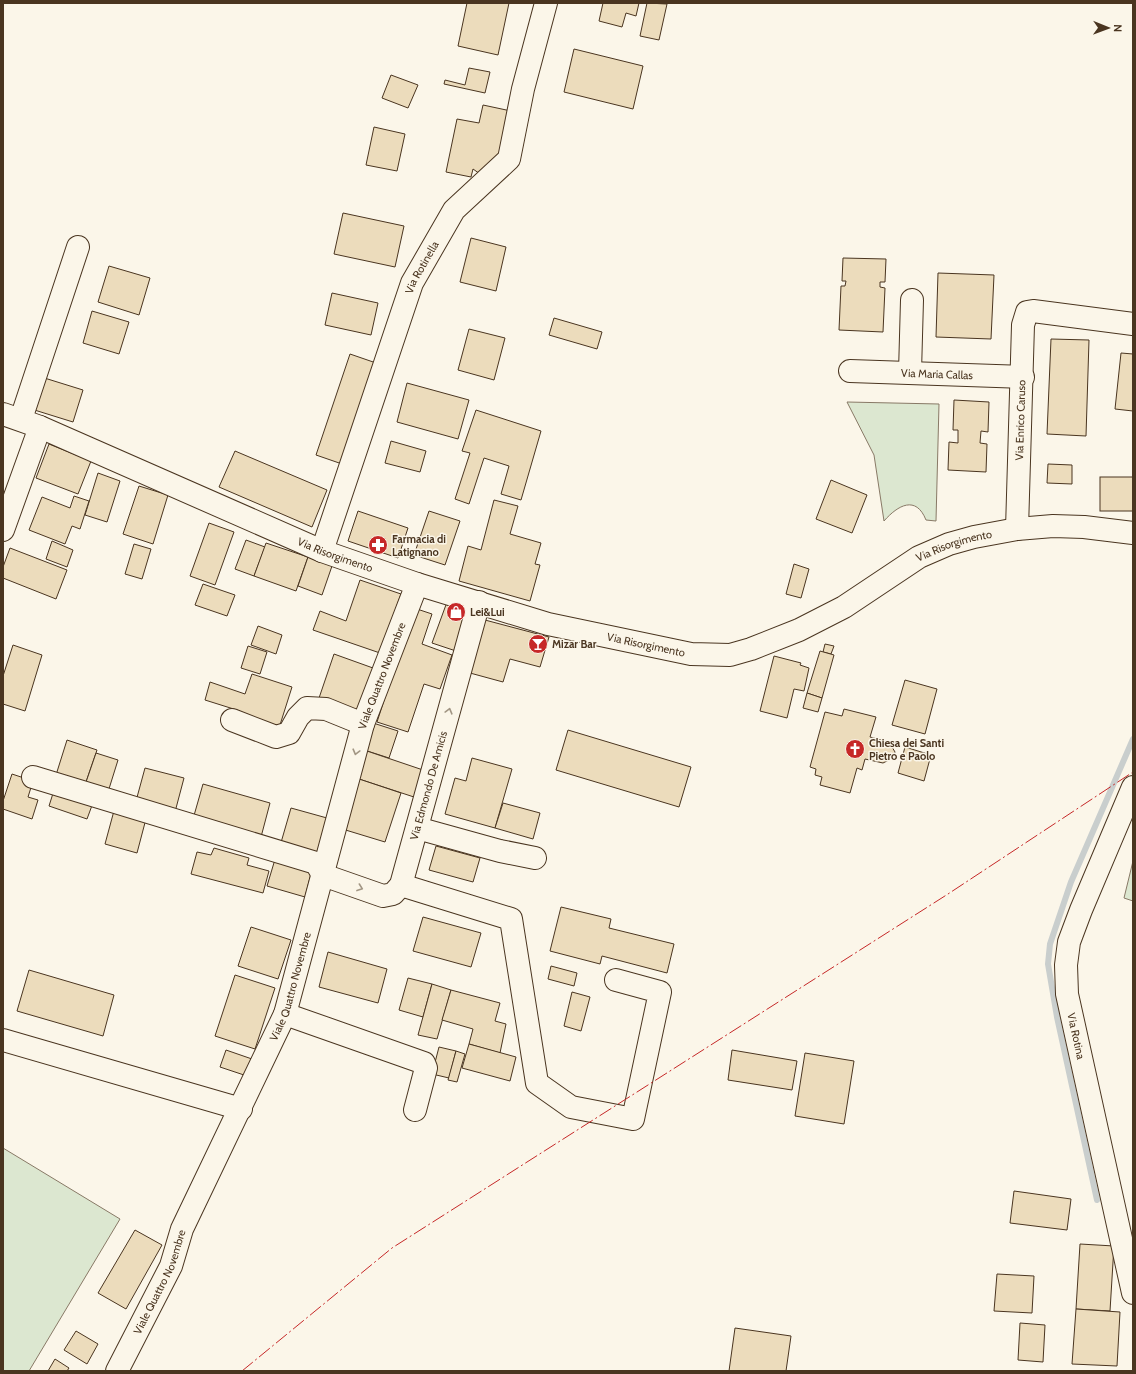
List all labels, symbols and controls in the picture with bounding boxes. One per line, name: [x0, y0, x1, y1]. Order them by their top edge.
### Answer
north arrow: [1088, 8, 1128, 48]
text: N: [1111, 24, 1125, 32]
street label: Via Rotinella: [402, 238, 442, 295]
street label: Via Maria Callas: [901, 366, 974, 382]
street label: Via Enrico Caruso: [1012, 380, 1028, 461]
street label: Via Risorgimento: [914, 527, 993, 565]
place label: Farmacia di Latignano: [392, 532, 446, 559]
street label: Via Risorgimento: [295, 534, 375, 575]
pharmacy icon: Farmacia di Latignano: [367, 534, 389, 556]
shop icon: Lei&Lui: [445, 601, 467, 623]
place label: Lei&Lui: [470, 605, 505, 619]
street label: Viale Quattro Novembre: [355, 620, 409, 731]
street label: Via Risorgimento: [606, 630, 686, 660]
bar icon: Mizar Bar: [527, 633, 549, 655]
place label: Mizar Bar: [552, 637, 597, 651]
one-way arrow: [444, 708, 453, 715]
street label: Via Edmondo De Amicis: [407, 729, 450, 842]
place label: Chiesa dei Santi Pietro e Paolo: [869, 736, 944, 763]
church icon: Chiesa dei Santi Pietro e Paolo: [844, 738, 866, 760]
one-way arrow: [352, 748, 361, 755]
one-way arrow: [356, 883, 363, 892]
street label: Viale Quattro Novembre: [266, 930, 314, 1043]
street label: Via Rotina: [1064, 1011, 1088, 1061]
street label: Viale Quattro Novembre: [130, 1228, 189, 1337]

